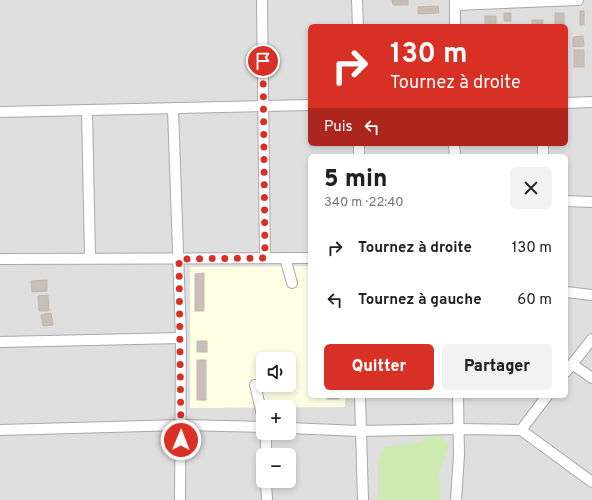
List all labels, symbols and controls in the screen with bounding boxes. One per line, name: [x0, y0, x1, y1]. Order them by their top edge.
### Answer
text: 130 m: [390, 37, 468, 73]
icon: right: [324, 40, 376, 92]
pin: [246, 44, 280, 78]
icon: arrive: [252, 50, 274, 72]
text: Tournez à droite: [390, 72, 521, 95]
icon: left: [361, 116, 383, 138]
text: Puis: [324, 118, 353, 137]
text: 5 min: [324, 165, 387, 195]
button: close: [510, 167, 552, 209]
text: 340 m · 22:40: [324, 195, 404, 211]
icon: right: [324, 237, 346, 259]
text: Tournez à droite: [358, 239, 472, 258]
text: 130 m: [512, 239, 552, 258]
icon: left: [324, 289, 346, 311]
text: Tournez à gauche: [358, 291, 482, 310]
text: 60 m: [517, 291, 552, 310]
button: Quitter: [324, 344, 434, 390]
button: Partager: [442, 344, 552, 390]
map controls: [256, 352, 296, 488]
button: sound: [256, 352, 296, 392]
button: +: [256, 400, 296, 440]
position arrow: [160, 419, 202, 461]
button: −: [256, 448, 296, 488]

